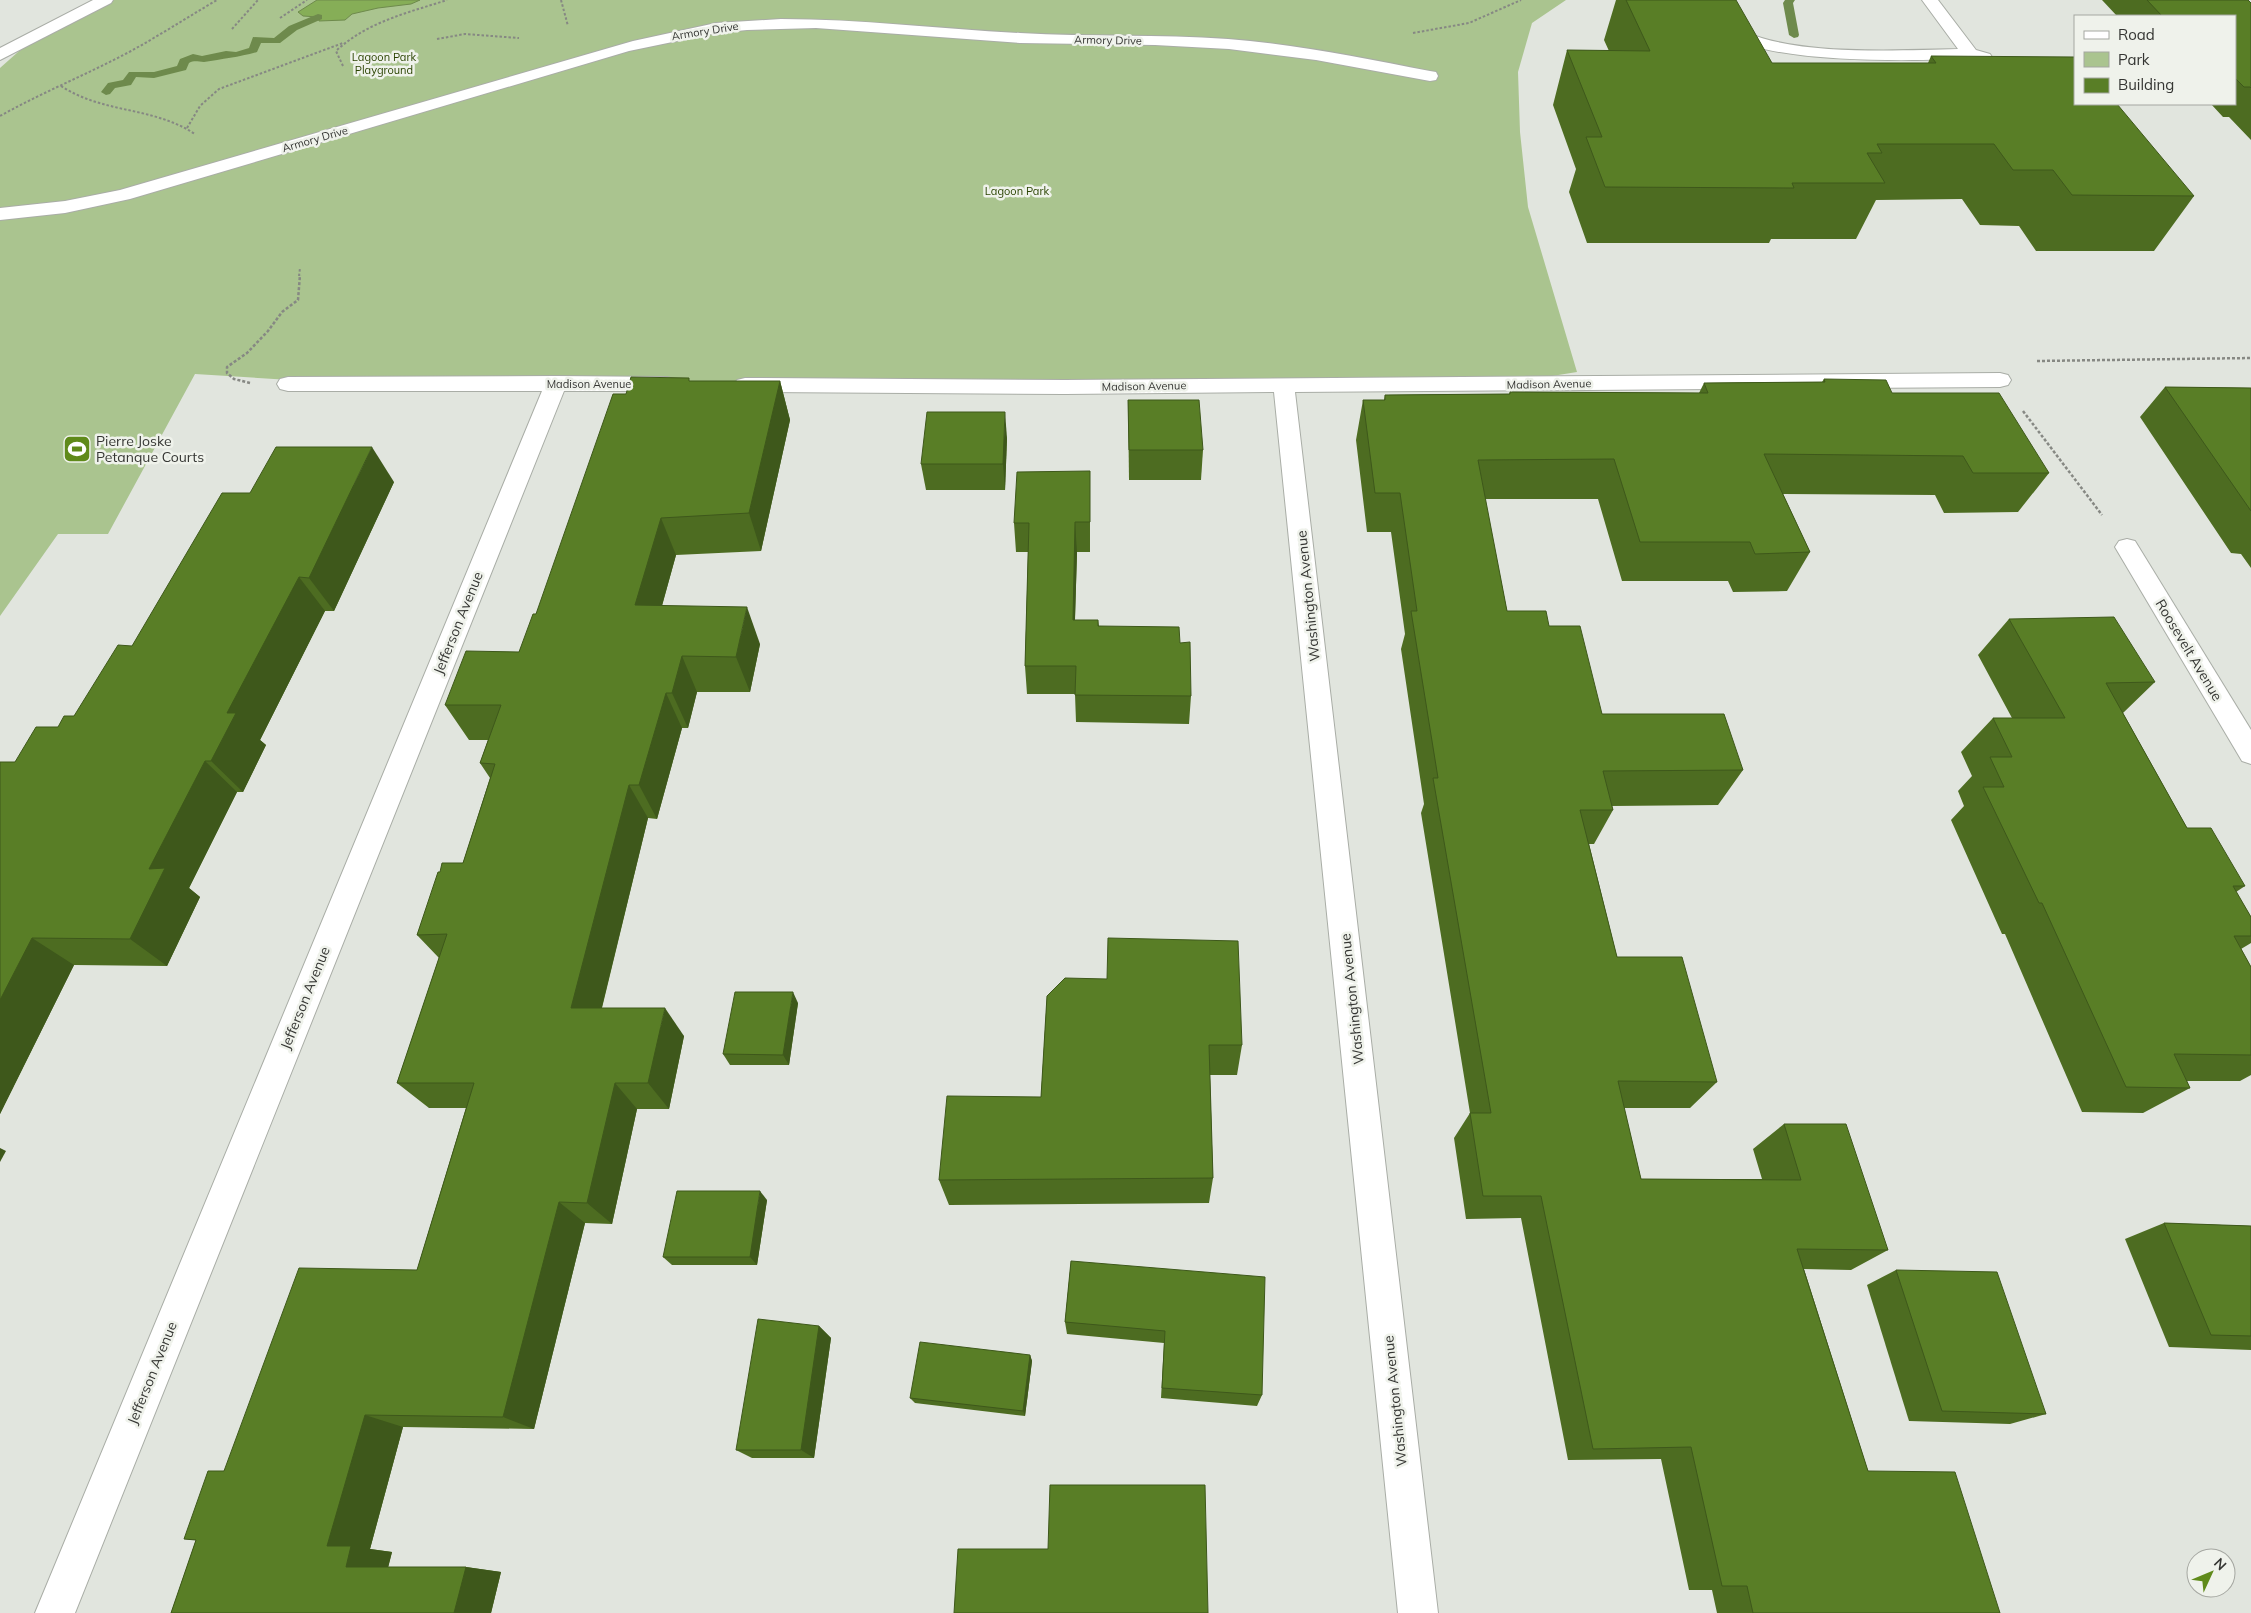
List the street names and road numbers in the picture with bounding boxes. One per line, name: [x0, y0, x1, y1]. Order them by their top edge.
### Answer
street label: Armory Drive: [671, 19, 740, 43]
street label: Armory Drive: [1074, 32, 1142, 48]
street label: Armory Drive: [281, 123, 349, 155]
street label: Madison Avenue: [1507, 376, 1591, 392]
street label: Madison Avenue: [547, 377, 631, 391]
street label: Madison Avenue: [1102, 378, 1186, 394]
street label: Washington Avenue: [1292, 530, 1324, 662]
street label: Jefferson Avenue: [429, 569, 487, 677]
street label: Roosevelt Avenue: [2152, 596, 2226, 704]
street label: Washington Avenue: [1336, 933, 1368, 1065]
street label: Jefferson Avenue: [276, 944, 334, 1052]
street label: Jefferson Avenue: [123, 1319, 181, 1427]
street label: Washington Avenue: [1379, 1335, 1411, 1467]

